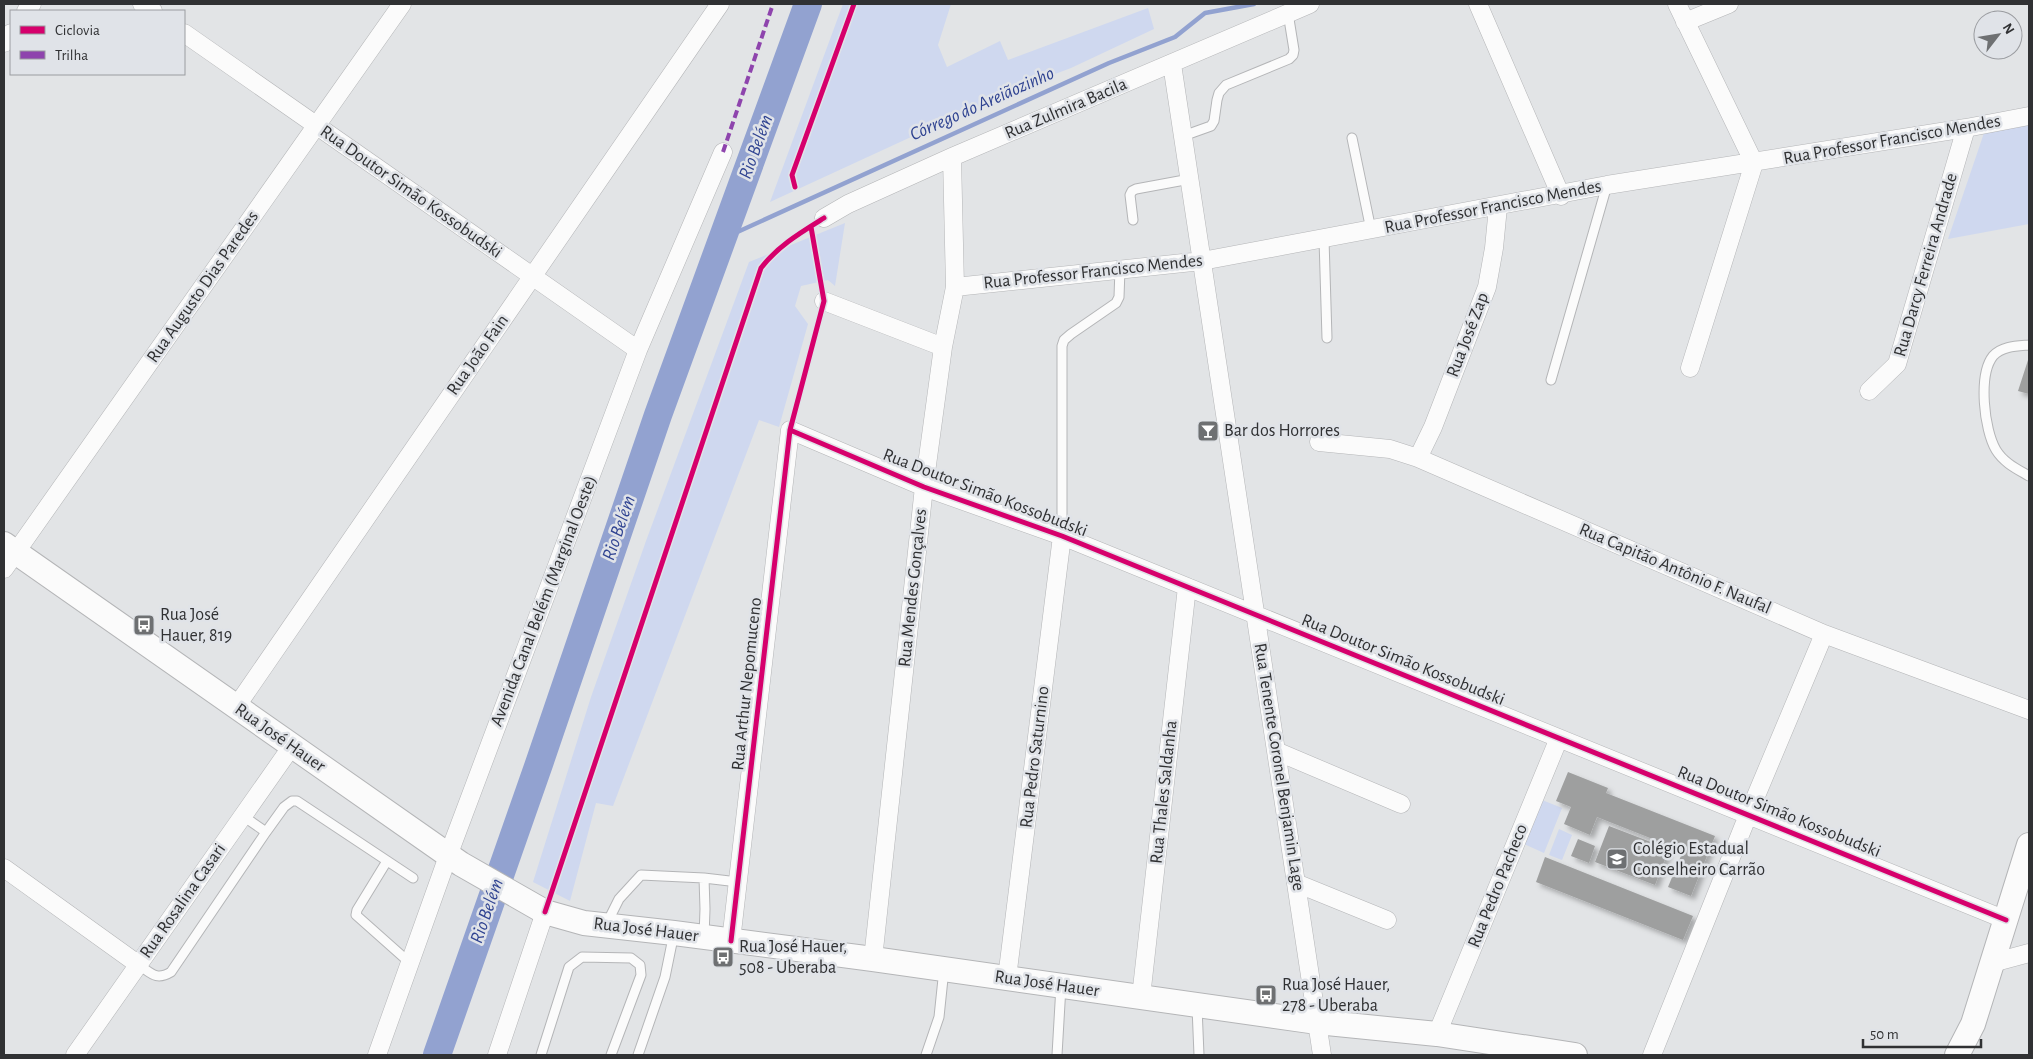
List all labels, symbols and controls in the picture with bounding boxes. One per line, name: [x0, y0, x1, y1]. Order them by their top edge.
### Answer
legend: [10, 10, 185, 75]
north arrow: [1973, 10, 2023, 60]
text: N: [2000, 21, 2017, 37]
text: Ciclovia: [55, 23, 100, 38]
text: Trilha: [55, 48, 88, 63]
water label: Córrego do Areiãozinho: [907, 64, 1057, 144]
street label: Rua Zulmira Bacila: [1002, 75, 1130, 143]
water label: Rio Belém: [736, 112, 776, 182]
street label: Rua Professor Francisco Mendes: [1782, 112, 2002, 168]
street label: Rua Doutor Simão Kossobudski: [317, 122, 505, 262]
street label: Rua Darcy Ferreira Andrade: [1891, 171, 1961, 359]
street label: Rua Professor Francisco Mendes: [1383, 177, 1603, 237]
street label: Rua Augusto Dias Paredes: [144, 208, 262, 366]
street label: Rua Professor Francisco Mendes: [983, 252, 1203, 292]
street label: Rua José Zap: [1444, 290, 1492, 380]
street label: Rua João Fain: [444, 312, 512, 398]
bar icon: Bar dos Horrores: [1196, 419, 1220, 443]
place label: Bar dos Horrores: [1224, 422, 1340, 440]
street label: Rua Doutor Simão Kossobudski: [880, 446, 1090, 540]
street label: Avenida Canal Belém (Marginal Oeste): [488, 473, 600, 729]
water label: Rio Belém: [599, 493, 639, 563]
street label: Rua Mendes Gonçalves: [896, 508, 930, 668]
street label: Rua Capitão Antônio F. Naufal: [1576, 520, 1774, 618]
street label: Rua Arthur Nepomuceno: [729, 596, 765, 771]
place label: Rua José Hauer, 819: [160, 606, 232, 645]
street label: Rua Doutor Simão Kossobudski: [1299, 611, 1507, 709]
bus stop icon: Rua José Hauer, 819: [132, 613, 156, 637]
street label: Rua Tenente Coronel Benjamin Lage: [1251, 642, 1307, 892]
street label: Rua Pedro Saturnino: [1017, 685, 1053, 829]
street label: Rua José Hauer: [232, 700, 329, 776]
street label: Rua Thales Saldanha: [1148, 719, 1180, 865]
street label: Rua Doutor Simão Kossobudski: [1675, 763, 1883, 861]
street label: Rua Pedro Pacheco: [1465, 822, 1531, 950]
street label: Rua Rosalina Casari: [137, 840, 229, 962]
place label: Colégio Estadual Conselheiro Carrão: [1633, 840, 1765, 879]
school or university icon: Colégio Estadual Conselheiro Carrão: [1605, 847, 1629, 871]
water label: Rio Belém: [467, 876, 507, 946]
street label: Rua José Hauer: [592, 915, 700, 945]
place label: Rua José Hauer, 508 - Uberaba: [739, 938, 847, 977]
bus stop icon: Rua José Hauer, 508 - Uberaba: [711, 945, 735, 969]
street label: Rua José Hauer: [993, 968, 1101, 1000]
place label: Rua José Hauer, 278 - Uberaba: [1282, 976, 1390, 1015]
bus stop icon: Rua José Hauer, 278 - Uberaba: [1254, 983, 1278, 1007]
scale bar: [1863, 1016, 1980, 1048]
text: 50 m: [1870, 1027, 1899, 1042]

